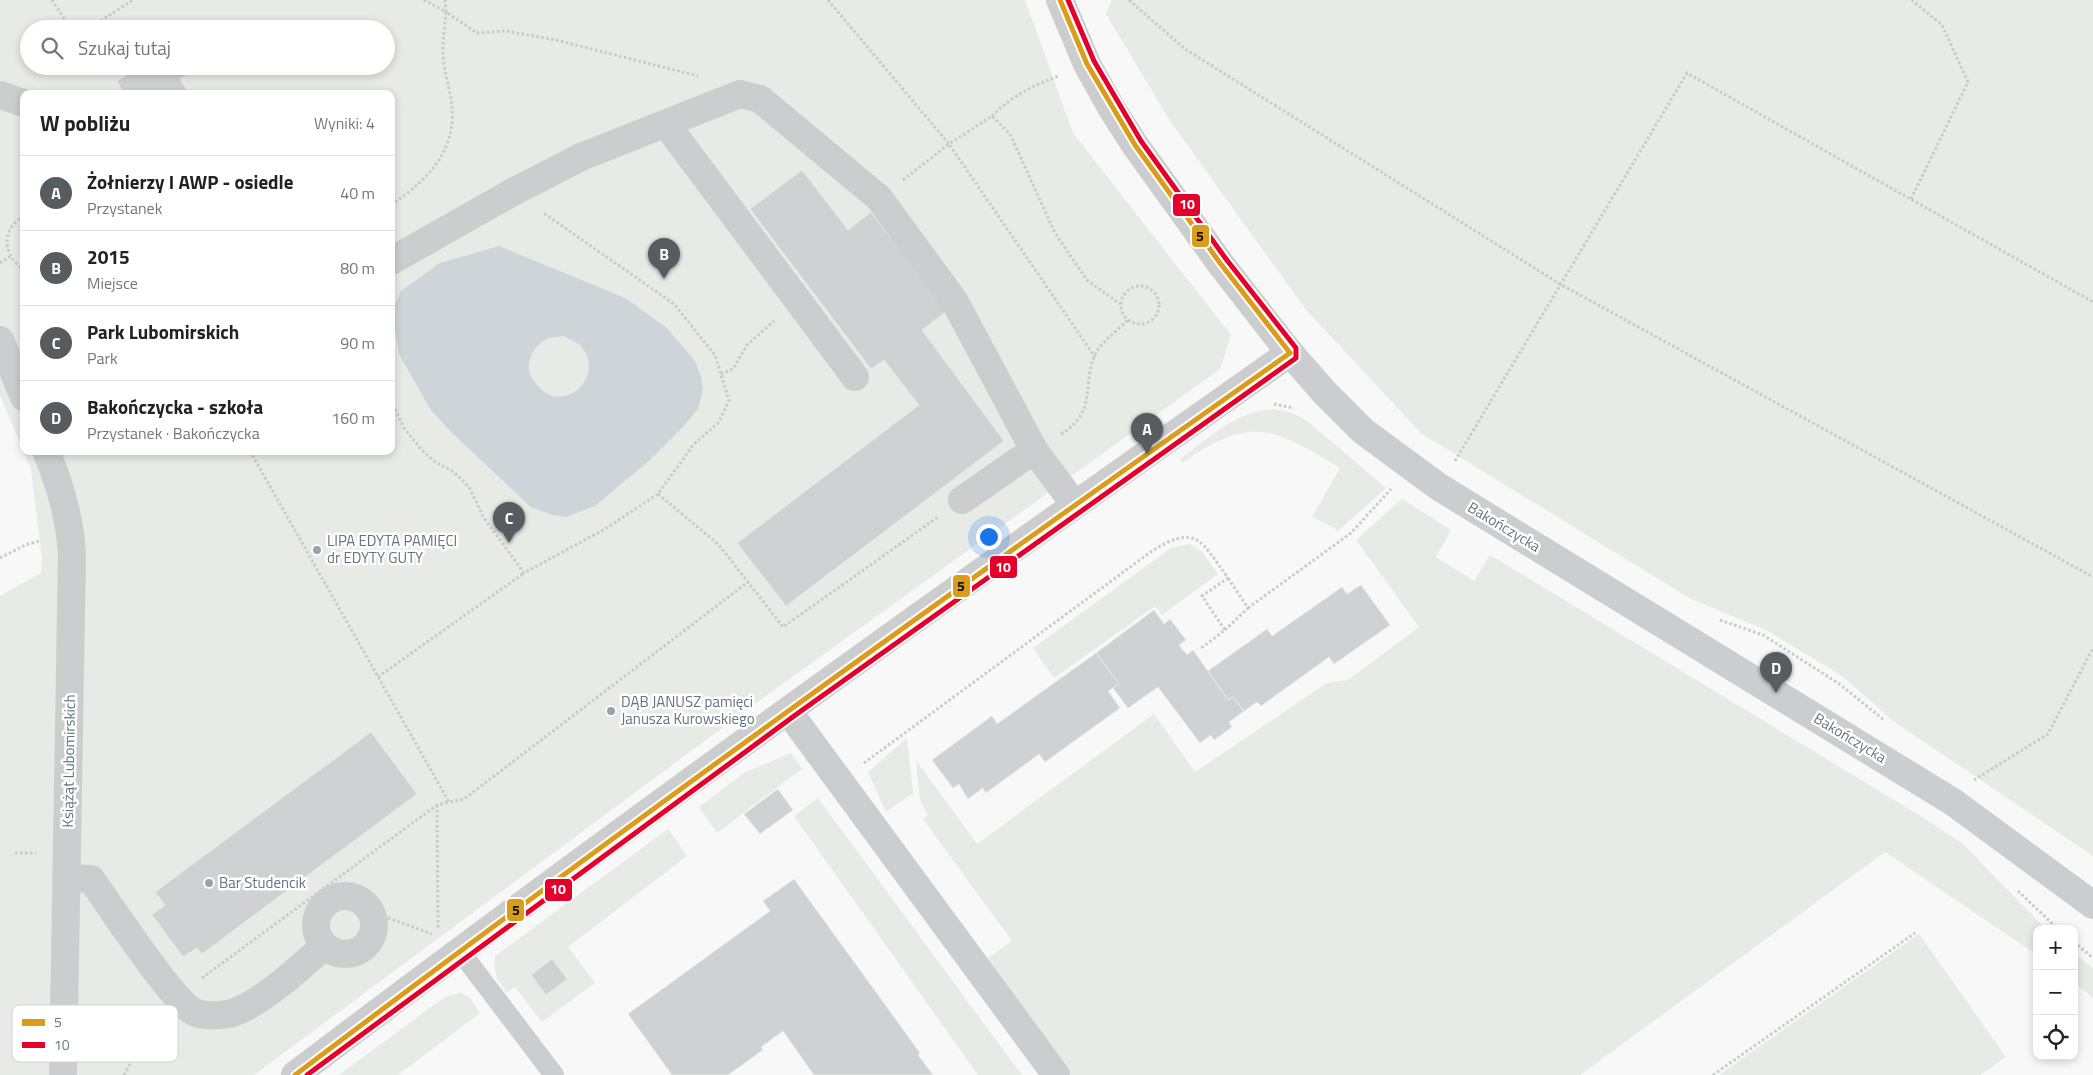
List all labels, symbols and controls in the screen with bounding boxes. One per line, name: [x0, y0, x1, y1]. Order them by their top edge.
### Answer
search box: [20, 20, 395, 75]
text: Szukaj tutaj: [78, 33, 171, 62]
icon: search: [38, 34, 66, 62]
text: W pobliżu: [40, 107, 130, 139]
text: Wyniki: 4: [314, 111, 375, 135]
text: Żołnierzy I AWP - osiedle: [87, 167, 293, 196]
text: A: [51, 181, 61, 205]
text: 40 m: [340, 181, 375, 205]
line badge: 10: [1172, 193, 1201, 217]
text: 10: [1179, 193, 1195, 214]
text: Przystanek: [87, 196, 162, 220]
line badge: 5: [1191, 224, 1210, 248]
text: 5: [1196, 225, 1204, 246]
pin: B: [648, 238, 680, 279]
text: 2015: [87, 242, 130, 271]
text: B: [51, 256, 61, 280]
text: 80 m: [340, 256, 375, 280]
text: Miejsce: [87, 271, 138, 295]
text: Park Lubomirskich: [87, 317, 239, 346]
text: C: [52, 331, 60, 355]
text: 90 m: [340, 331, 375, 355]
text: Park: [87, 346, 118, 370]
text: Bakończycka - szkoła: [87, 392, 263, 421]
text: D: [51, 406, 61, 430]
text: 160 m: [331, 406, 375, 430]
pin: A: [1131, 413, 1163, 454]
text: Przystanek · Bakończycka: [87, 421, 260, 445]
street label: Bakończycka: [1463, 496, 1545, 558]
pin: C: [493, 502, 525, 543]
your location: [976, 524, 1002, 550]
place label: LIPA EDYTA PAMIĘCI dr EDYTY GUTY: [327, 529, 457, 569]
marker: LIPA EDYTA PAMIĘCI dr EDYTY GUTY: [311, 544, 323, 556]
line badge: 10: [989, 555, 1018, 579]
text: 10: [995, 556, 1011, 577]
line badge: 5: [952, 574, 971, 598]
text: 5: [957, 575, 965, 596]
pin: D: [1760, 652, 1792, 693]
place label: DĄB JANUSZ pamięci Janusza Kurowskiego: [621, 690, 755, 730]
street label: Książąt Lubomirskich: [56, 694, 81, 828]
marker: DĄB JANUSZ pamięci Janusza Kurowskiego: [605, 705, 617, 717]
street label: Bakończycka: [1809, 707, 1891, 769]
place label: Bar Studencik: [219, 871, 306, 894]
marker: Bar Studencik: [203, 877, 215, 889]
line badge: 10: [544, 878, 573, 902]
text: 10: [550, 878, 566, 899]
line badge: 5: [506, 898, 525, 922]
text: 5: [512, 899, 520, 920]
map controls: [2033, 925, 2078, 1060]
button: +: [2033, 925, 2078, 970]
button: −: [2033, 970, 2078, 1015]
legend: [12, 1005, 178, 1062]
text: 5: [54, 1011, 62, 1032]
button: locate: [2033, 1015, 2078, 1060]
text: 10: [54, 1034, 70, 1055]

